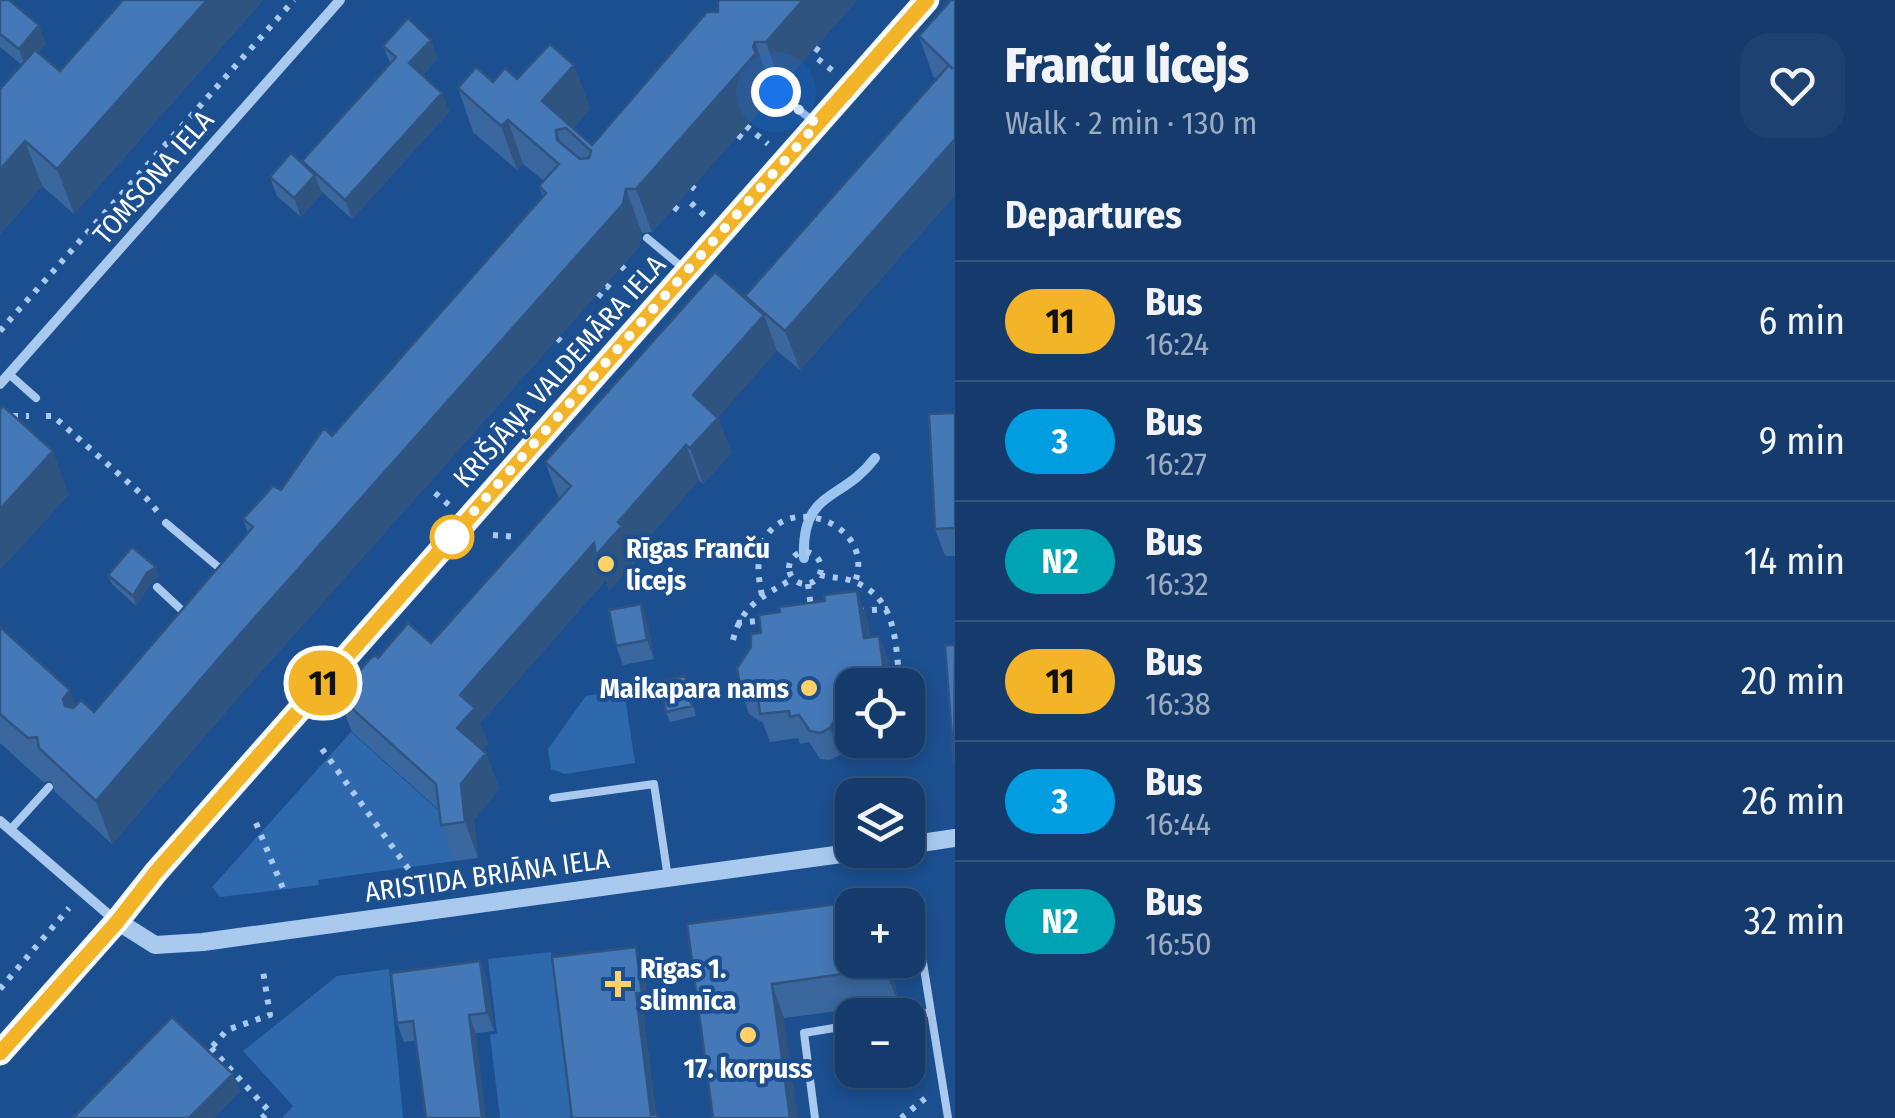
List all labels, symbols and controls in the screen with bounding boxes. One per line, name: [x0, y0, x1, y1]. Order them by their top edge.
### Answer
button: heart: [1740, 33, 1845, 138]
text: Franču licejs: [1005, 37, 1249, 95]
your location: [751, 67, 801, 117]
street label: TOMSONA IELA: [86, 104, 221, 251]
text: Walk · 2 min · 130 m: [1005, 104, 1257, 142]
text: Departures: [1005, 192, 1182, 238]
street label: KRIŠJĀŅA VALDEMĀRA IELA: [446, 248, 673, 495]
text: Bus: [1145, 279, 1203, 325]
text: 6 min: [1758, 298, 1845, 344]
text: 11: [1046, 300, 1074, 342]
text: 16:24: [1145, 325, 1209, 363]
text: Bus: [1145, 399, 1203, 445]
text: 9 min: [1759, 418, 1845, 464]
text: 3: [1052, 420, 1068, 462]
text: 16:27: [1145, 445, 1207, 483]
unlabelled marker: [431, 516, 473, 558]
text: Bus: [1145, 519, 1203, 565]
place label: Rīgas Franču licejs: [626, 532, 770, 597]
text: 14 min: [1744, 538, 1845, 584]
text: N2: [1041, 540, 1079, 582]
marker: Rīgas Franču licejs: [595, 553, 617, 575]
text: 16:32: [1145, 565, 1209, 603]
text: Bus: [1145, 639, 1203, 685]
line badge: 11: [278, 650, 368, 716]
text: 20 min: [1741, 658, 1845, 704]
text: 11: [1046, 660, 1074, 702]
text: 11: [309, 662, 337, 704]
map controls: [835, 668, 925, 1088]
button: locate: [835, 668, 925, 758]
place label: Maikapara nams: [600, 672, 789, 705]
marker: Maikapara nams: [798, 677, 820, 699]
text: 16:38: [1145, 685, 1211, 723]
text: Bus: [1145, 759, 1203, 805]
button: layers: [835, 778, 925, 868]
text: 26 min: [1742, 778, 1845, 824]
text: 3: [1052, 780, 1068, 822]
text: 16:44: [1145, 805, 1211, 843]
street label: ARISTIDA BRIĀNA IELA: [363, 842, 612, 909]
text: Bus: [1145, 879, 1203, 925]
button: +: [835, 888, 925, 978]
text: 32 min: [1744, 898, 1845, 944]
text: N2: [1041, 900, 1079, 942]
text: 16:50: [1145, 925, 1212, 963]
place label: Rīgas 1. slimnīca: [640, 952, 736, 1017]
marker: Rīgas 1. slimnīca: [605, 971, 631, 997]
button: −: [835, 998, 925, 1088]
marker: 17. korpuss: [737, 1024, 759, 1046]
place label: 17. korpuss: [683, 1052, 813, 1085]

